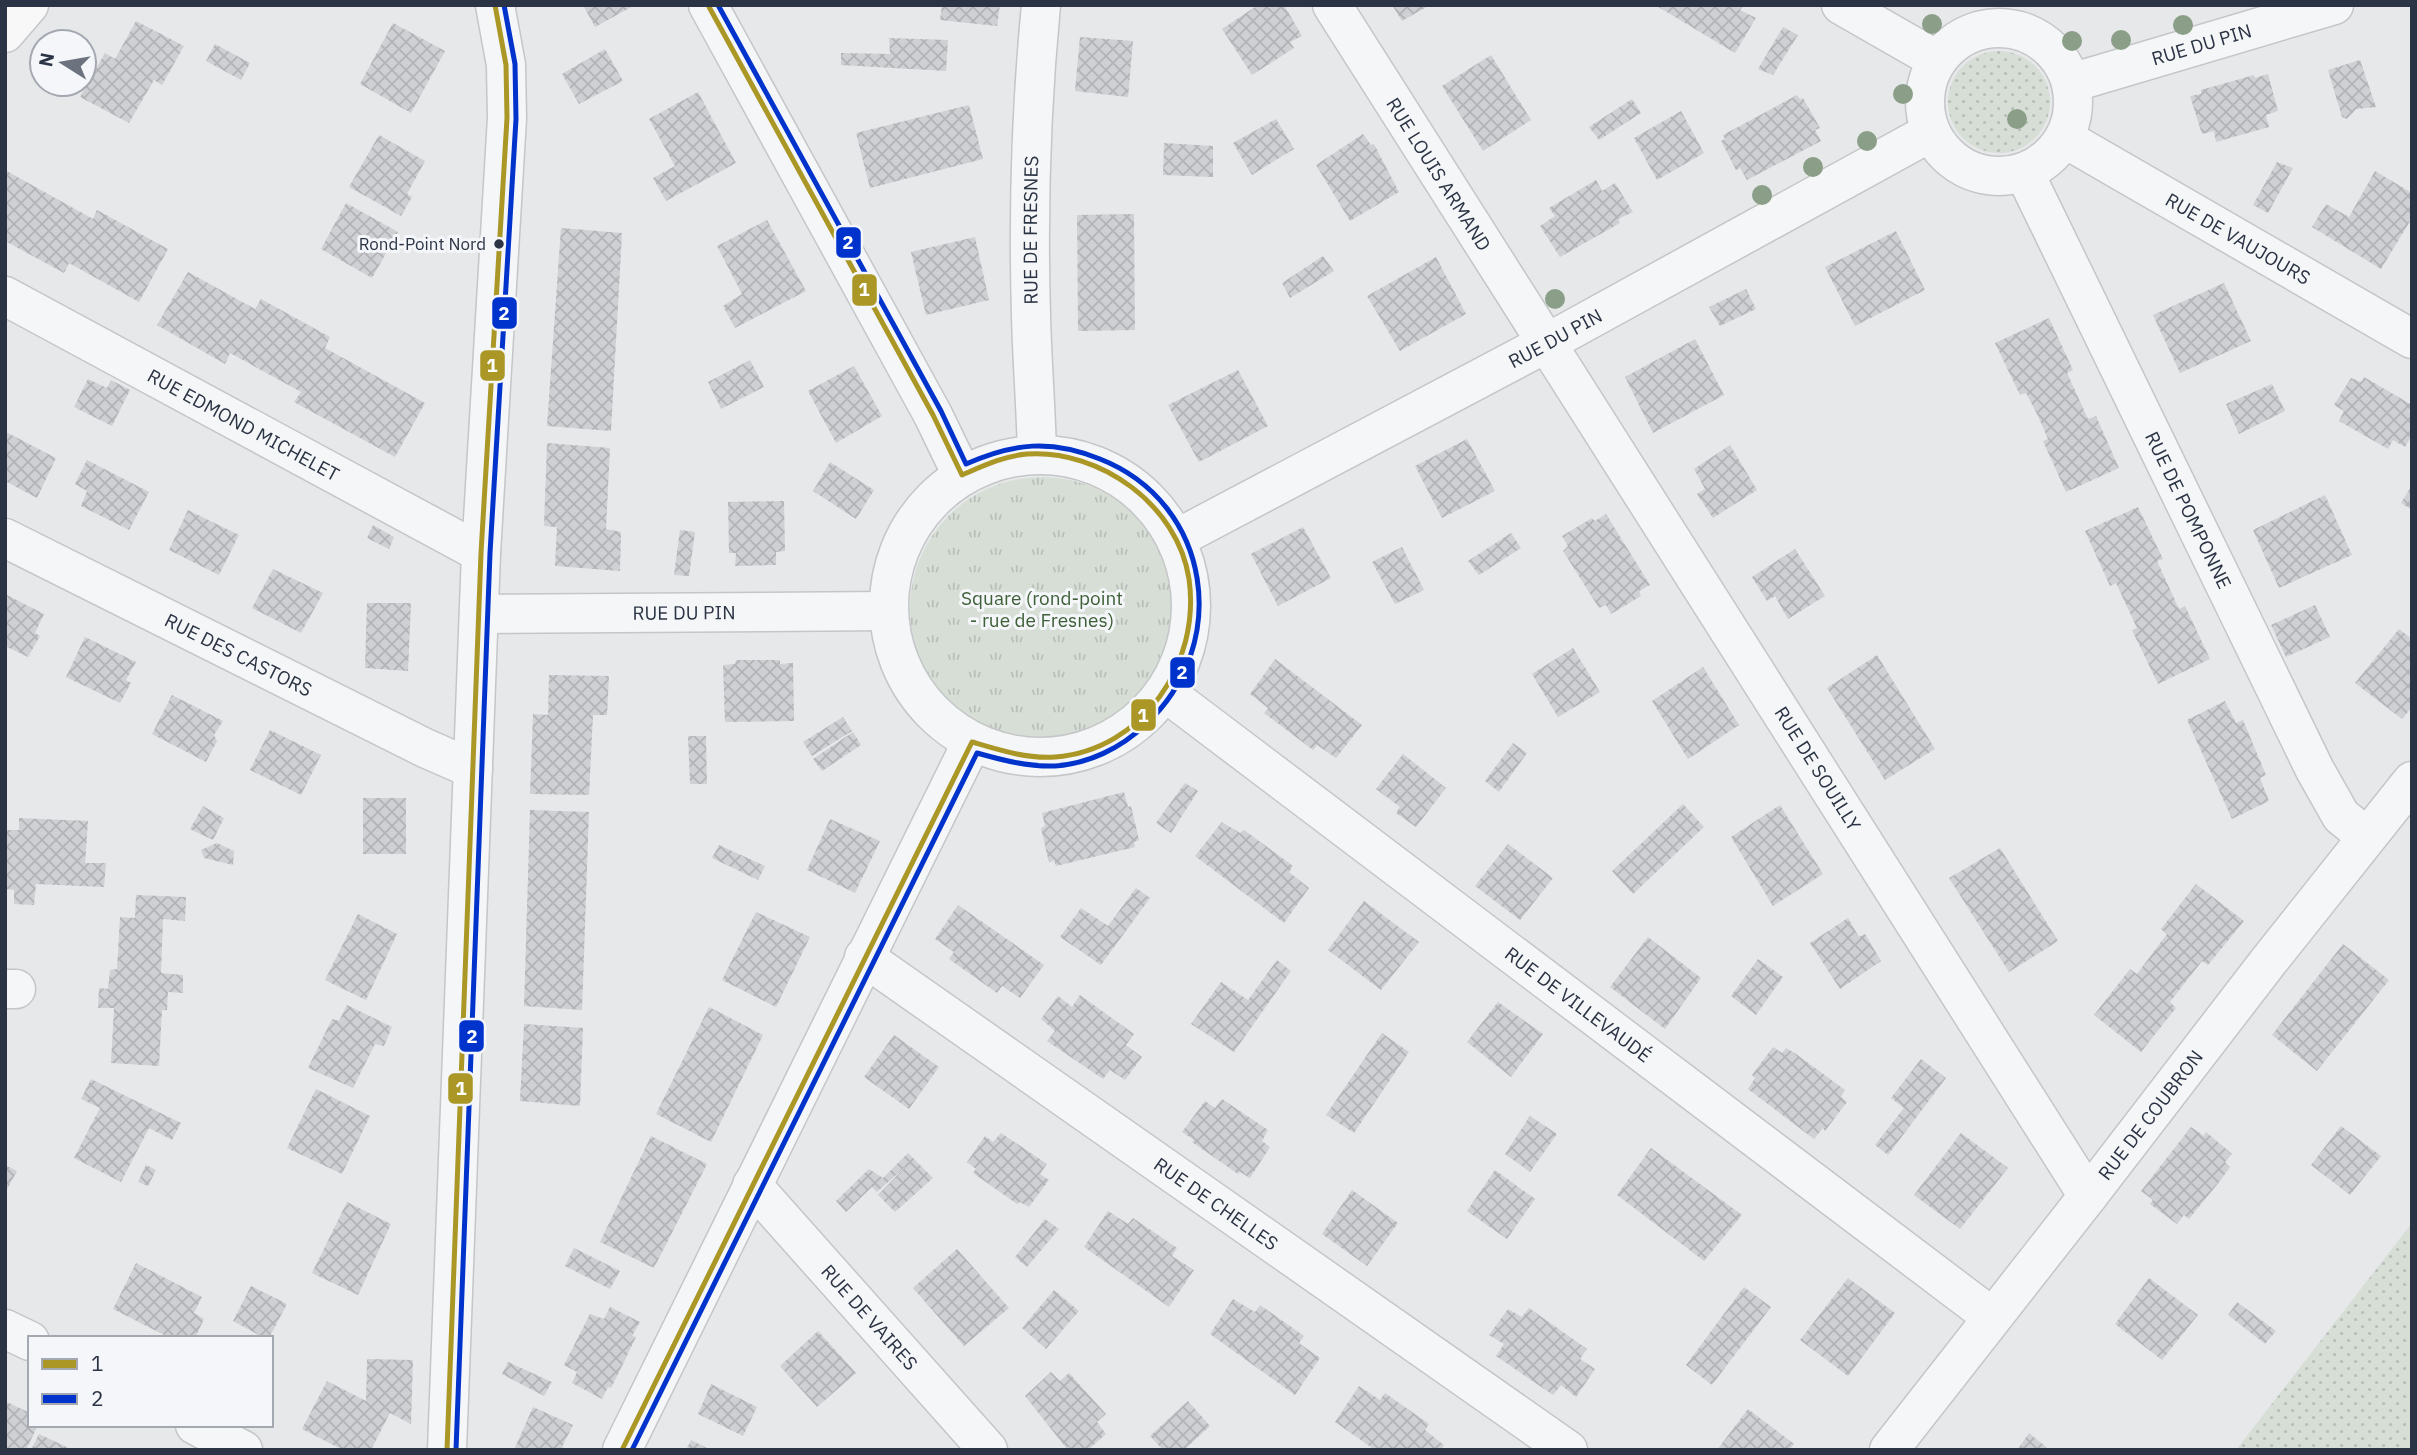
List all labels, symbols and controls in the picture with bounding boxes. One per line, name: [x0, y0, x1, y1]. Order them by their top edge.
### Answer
street label: RUE DU PIN: [2149, 18, 2254, 70]
north arrow: [28, 28, 98, 98]
text: N: [33, 51, 59, 69]
street label: RUE LOUIS ARMAND: [1381, 93, 1496, 255]
street label: RUE DE FRESNES: [1018, 155, 1043, 305]
street label: RUE DE VAUJOURS: [2161, 187, 2315, 290]
line badge: 2: [835, 226, 862, 259]
text: 2: [842, 230, 854, 254]
place label: Rond-Point Nord: [359, 233, 486, 255]
marker: Rond-Point Nord: [492, 237, 506, 251]
line badge: 1: [851, 273, 878, 307]
text: 1: [858, 277, 870, 301]
line badge: 2: [491, 296, 518, 330]
text: 2: [498, 301, 510, 325]
street label: RUE DU PIN: [1504, 303, 1606, 373]
line badge: 1: [479, 349, 506, 382]
text: 1: [486, 353, 498, 377]
street label: RUE EDMOND MICHELET: [143, 363, 344, 486]
street label: RUE DE POMPONNE: [2140, 427, 2237, 593]
park label: Square (rond-point - rue de Fresnes): [961, 586, 1123, 632]
street label: RUE DU PIN: [632, 600, 736, 625]
street label: RUE DES CASTORS: [161, 608, 316, 702]
line badge: 2: [1169, 656, 1196, 689]
text: 2: [1176, 660, 1188, 684]
line badge: 1: [1130, 698, 1157, 732]
street label: RUE DE SOUILLY: [1769, 702, 1867, 836]
text: 1: [1137, 703, 1149, 727]
street label: RUE DE VILLEVAUDÉ: [1500, 941, 1656, 1067]
line badge: 2: [458, 1019, 485, 1053]
text: 2: [466, 1024, 478, 1048]
street label: RUE DE COUBRON: [2093, 1045, 2208, 1185]
line badge: 1: [447, 1072, 474, 1105]
text: 1: [455, 1076, 467, 1100]
street label: RUE DE CHELLES: [1149, 1152, 1283, 1255]
street label: RUE DE VAIRES: [816, 1259, 923, 1375]
legend: [28, 1336, 273, 1427]
text: 1: [91, 1349, 104, 1377]
text: 2: [91, 1384, 104, 1412]

